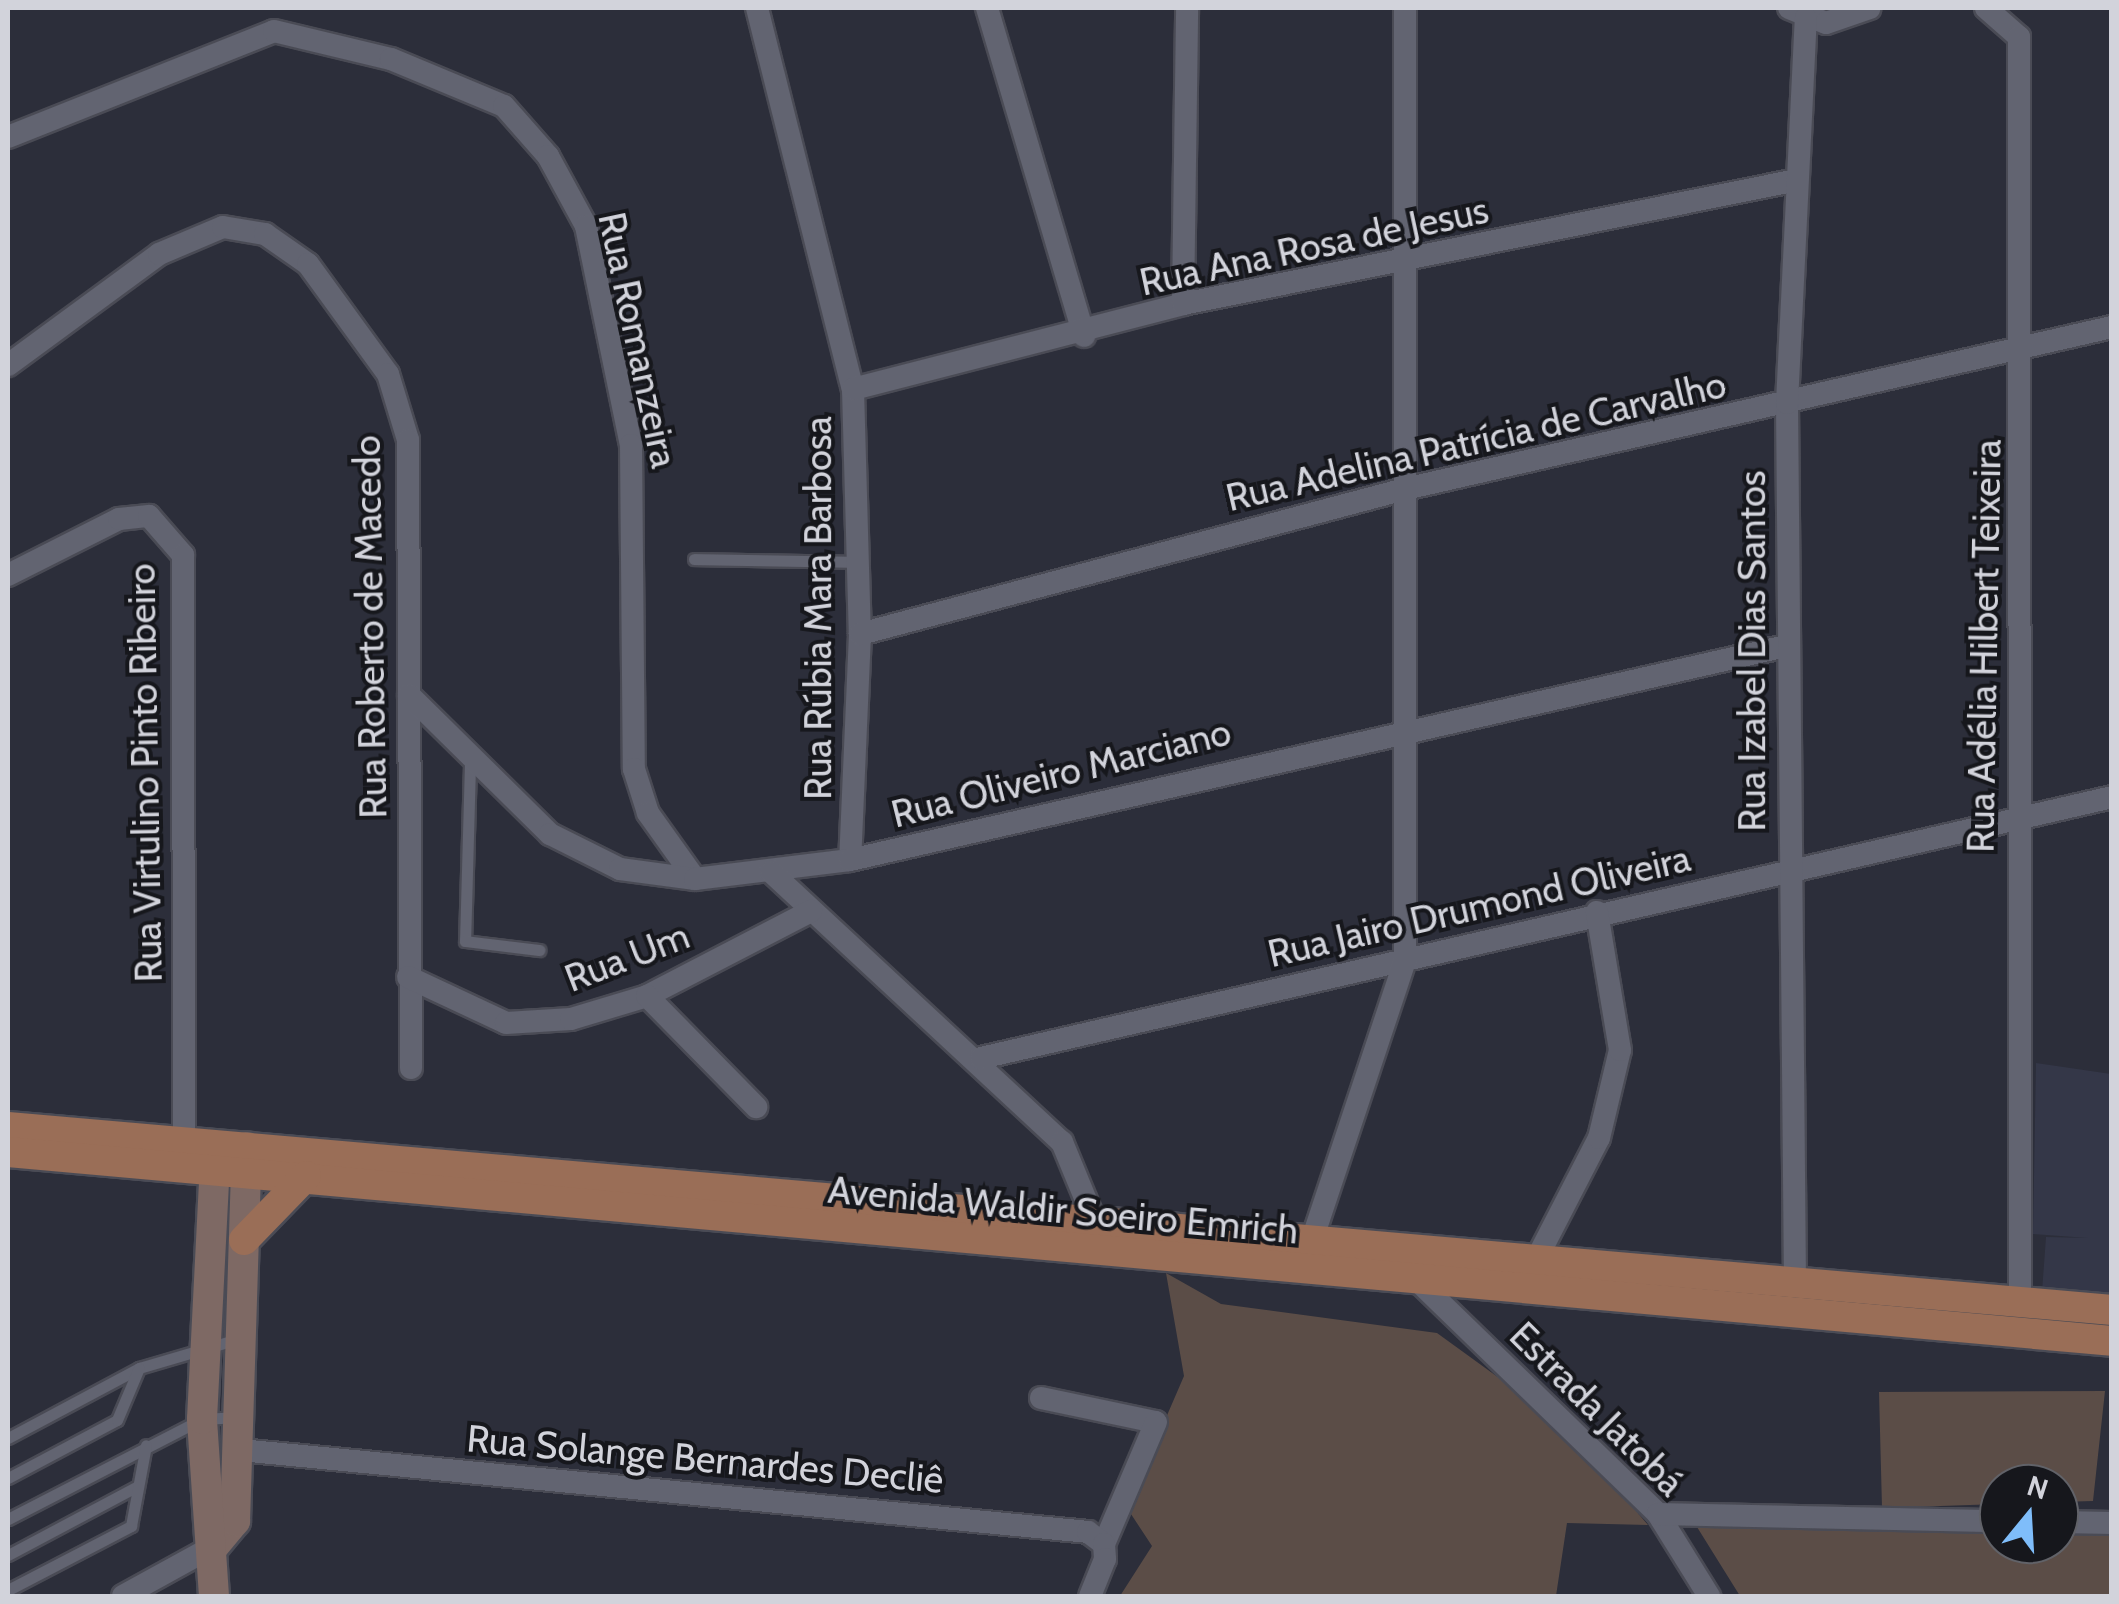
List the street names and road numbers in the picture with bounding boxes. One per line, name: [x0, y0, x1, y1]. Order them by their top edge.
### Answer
street label: Rua Ana Rosa de Jesus: [1135, 187, 1493, 305]
street label: Rua Romanzeira: [589, 208, 687, 472]
street label: Rua Adelina Patrícia de Carvalho: [1222, 361, 1730, 521]
street label: Rua Rúbia Mara Barbosa: [795, 416, 841, 800]
street label: Rua Roberto de Macedo: [344, 435, 396, 819]
street label: Rua Adélia Hilbert Teixeira: [1958, 439, 2010, 853]
street label: Rua Izabel Dias Santos: [1729, 470, 1775, 832]
street label: Rua Virtulino Pinto Ribeiro: [119, 563, 171, 983]
street label: Rua Oliveiro Marciano: [887, 709, 1235, 837]
street label: Rua Jairo Drumond Oliveira: [1263, 835, 1695, 977]
street label: Rua Um: [558, 913, 696, 1001]
street label: Avenida Waldir Soeiro Emrich: [826, 1167, 1300, 1253]
street label: Estrada Jatobá: [1501, 1313, 1693, 1505]
street label: Rua Solange Bernardes Decliê: [465, 1415, 945, 1503]

